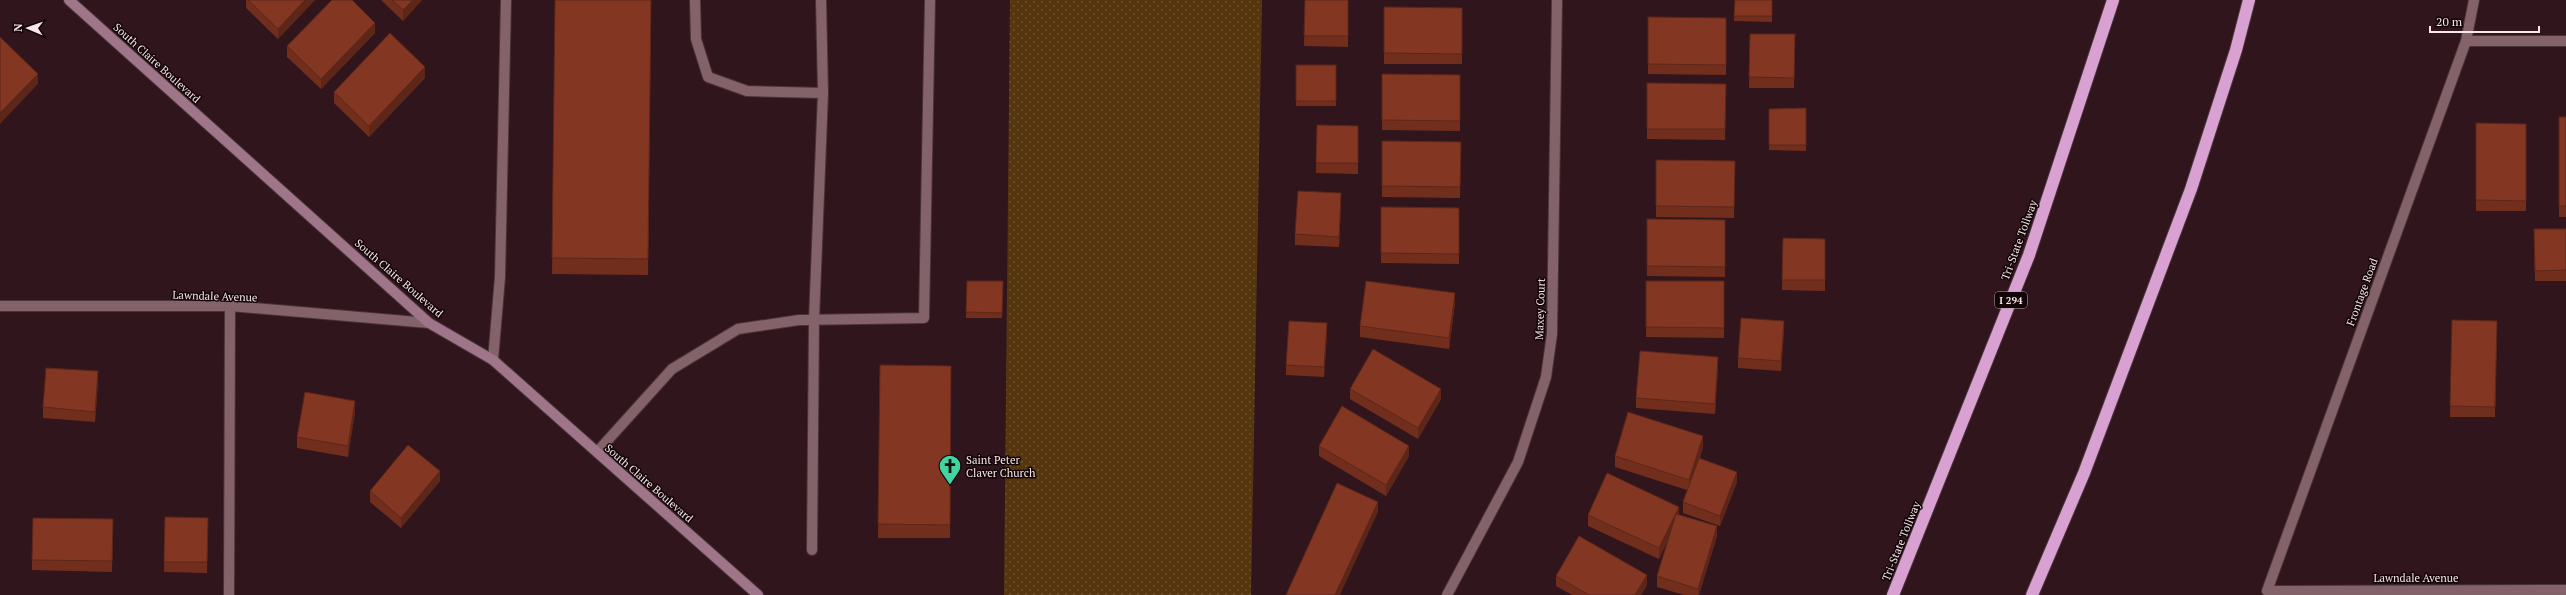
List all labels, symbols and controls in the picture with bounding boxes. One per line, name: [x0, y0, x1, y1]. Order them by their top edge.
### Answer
north arrow: [8, 8, 48, 48]
scale bar: [2430, 8, 2539, 34]
text: 20 m: [2436, 14, 2463, 29]
street label: South Claire Boulevard: [111, 20, 203, 106]
text: N: [11, 23, 25, 32]
street label: Tri-State Tollway: [1998, 198, 2040, 282]
street label: South Claire Boulevard: [352, 236, 446, 320]
street label: Frontage Road: [2343, 256, 2381, 328]
street label: Maxey Court: [1532, 278, 1548, 340]
street label: Lawndale Avenue: [172, 288, 258, 304]
road number: I 294: [1995, 292, 2027, 308]
street label: South Claire Boulevard: [602, 441, 696, 525]
church icon: Saint Peter Claver Church: [937, 453, 963, 486]
place label: Saint Peter Claver Church: [966, 453, 1036, 480]
street label: Tri-State Tollway: [1879, 499, 1923, 583]
street label: Lawndale Avenue: [2373, 571, 2459, 585]

